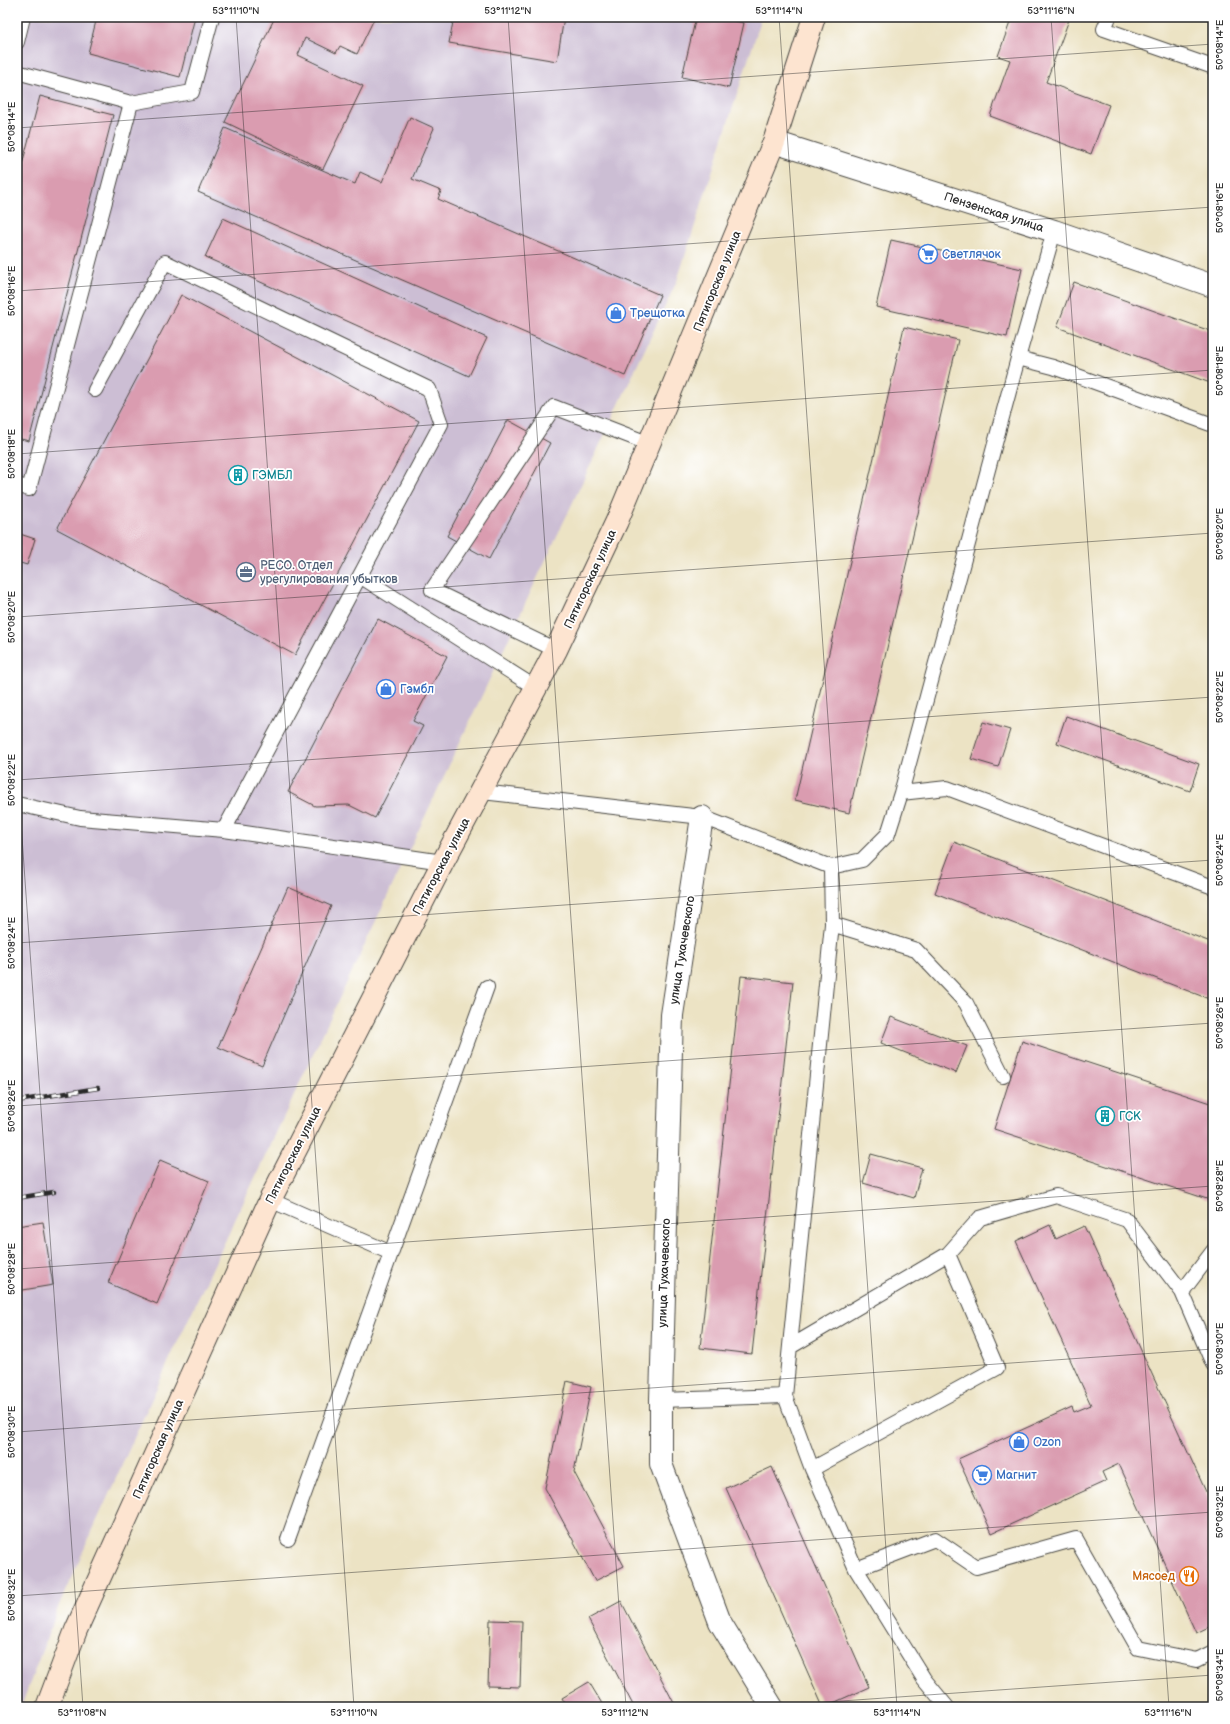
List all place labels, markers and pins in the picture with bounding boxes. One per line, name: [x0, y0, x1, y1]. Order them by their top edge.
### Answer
supermarket icon: Светлячок: [917, 243, 939, 265]
place label: Светлячок: [942, 247, 1002, 262]
shop icon: Трещотка: [605, 302, 627, 324]
place label: Трещотка: [630, 306, 685, 321]
building icon: ГЭМБЛ: [227, 464, 249, 486]
place label: ГЭМБЛ: [252, 468, 293, 483]
place label: РЕСО. Отдел урегулирования убытков: [260, 558, 398, 587]
office icon: РЕСО. Отдел урегулирования убытков: [235, 561, 257, 583]
shop icon: Гэмбл: [375, 678, 397, 700]
place label: Гэмбл: [400, 682, 434, 697]
building icon: ГСК: [1094, 1105, 1116, 1127]
place label: ГСК: [1119, 1109, 1141, 1124]
shop icon: Ozon: [1008, 1431, 1030, 1453]
place label: Ozon: [1033, 1435, 1061, 1450]
supermarket icon: Магнит: [971, 1464, 993, 1486]
place label: Магнит: [996, 1468, 1037, 1483]
restaurant icon: Мясоед: [1178, 1565, 1200, 1587]
place label: Мясоед: [1132, 1569, 1176, 1584]

